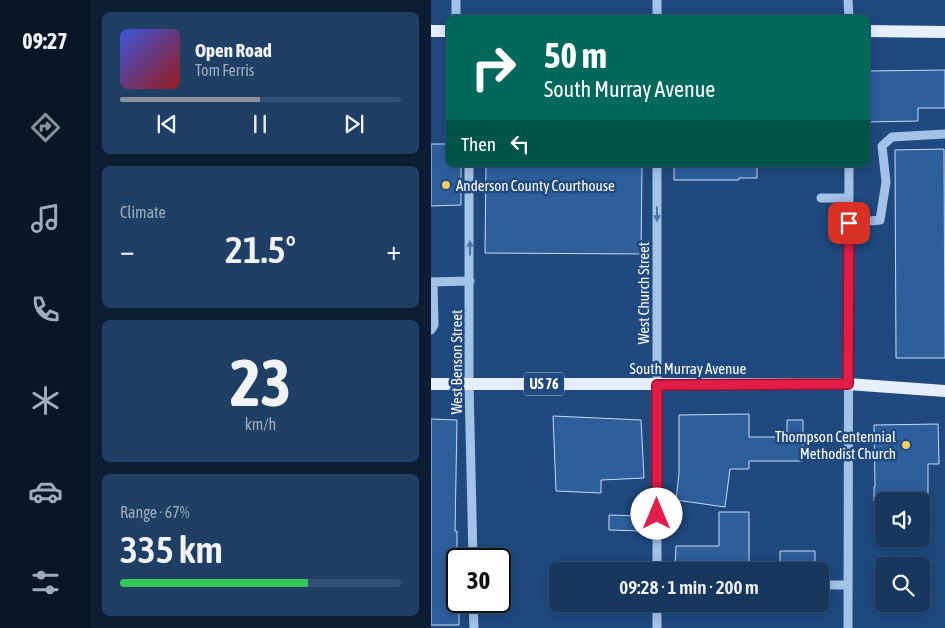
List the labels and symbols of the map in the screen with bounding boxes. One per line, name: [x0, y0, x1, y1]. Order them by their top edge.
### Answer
place label: Anderson County Courthouse: [456, 177, 615, 194]
marker: Anderson County Courthouse: [440, 179, 452, 191]
pin: [828, 202, 870, 244]
one-way arrow: [653, 206, 661, 222]
one-way arrow: [466, 240, 474, 256]
street label: West Church Street: [635, 242, 652, 344]
street label: West Benson Street: [448, 310, 465, 414]
street label: South Murray Avenue: [630, 360, 747, 377]
road number: US 76: [524, 372, 564, 396]
place label: Thompson Centennial Methodist Church: [775, 428, 896, 462]
marker: Thompson Centennial Methodist Church: [900, 439, 912, 451]
position arrow: [630, 487, 682, 539]
speed limit sign: 30: [446, 548, 511, 613]

